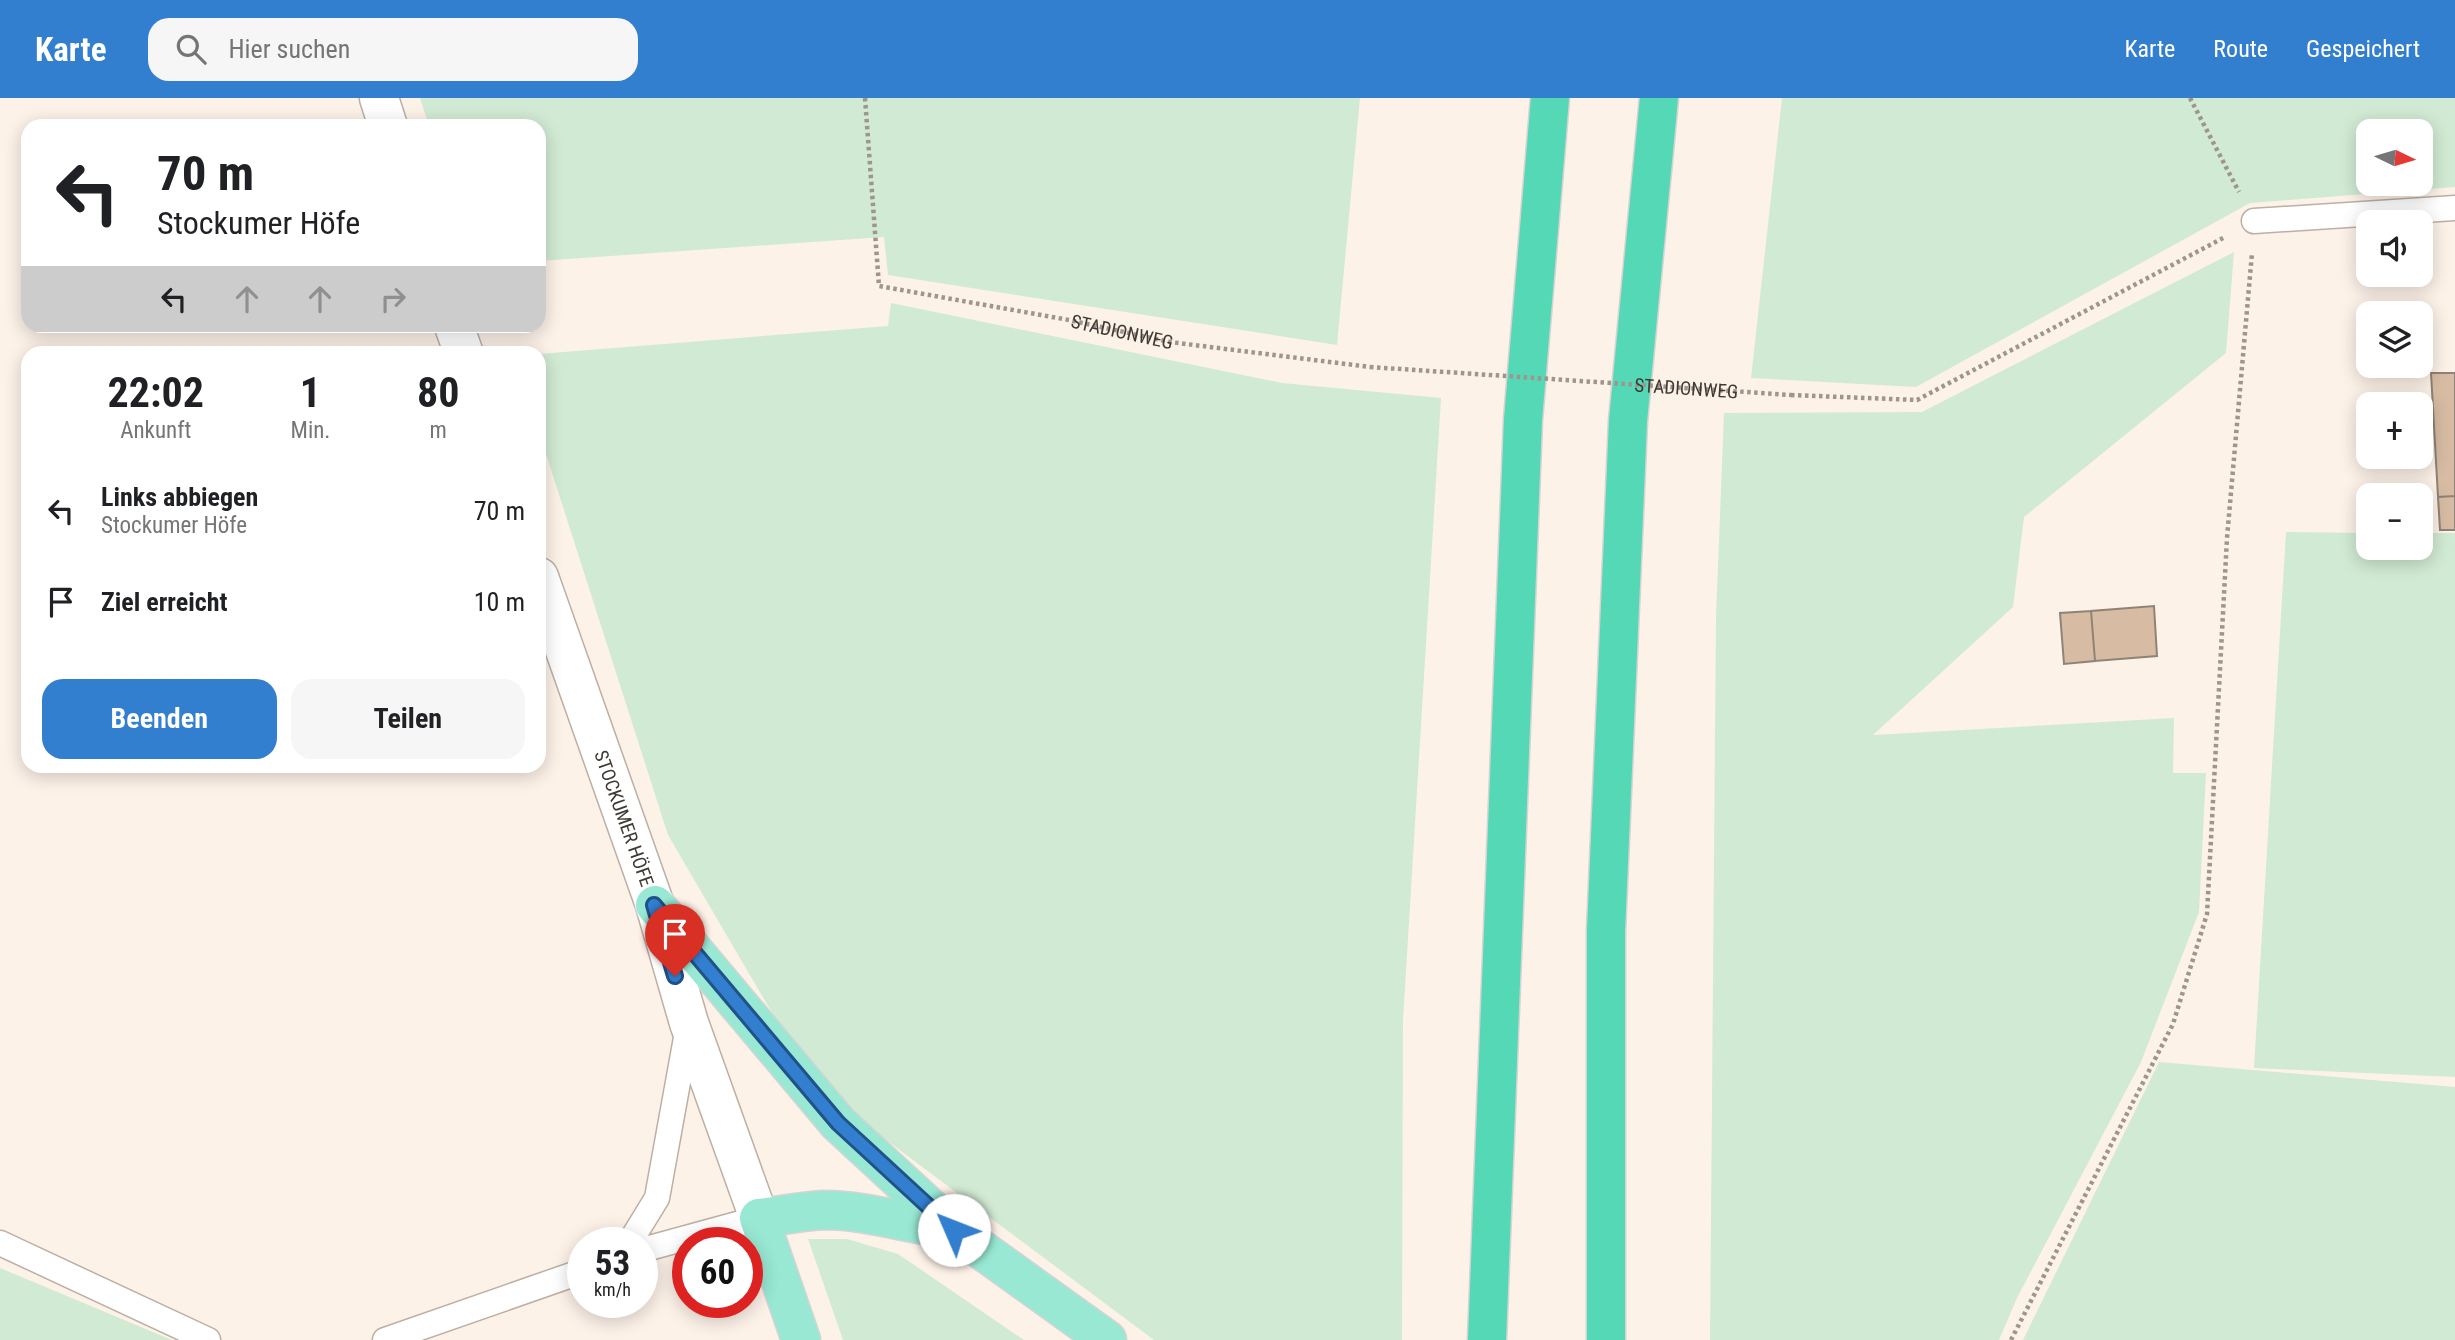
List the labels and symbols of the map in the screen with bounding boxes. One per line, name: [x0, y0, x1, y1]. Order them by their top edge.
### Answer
north arrow: [2356, 119, 2432, 196]
street label: STADIONWEG: [1069, 310, 1175, 354]
street label: STADIONWEG: [1634, 374, 1739, 403]
street label: STOCKUMER HÖFE: [589, 747, 659, 890]
pin: [645, 904, 705, 976]
position arrow: [917, 1193, 991, 1267]
speed limit sign: 60: [672, 1227, 763, 1318]

